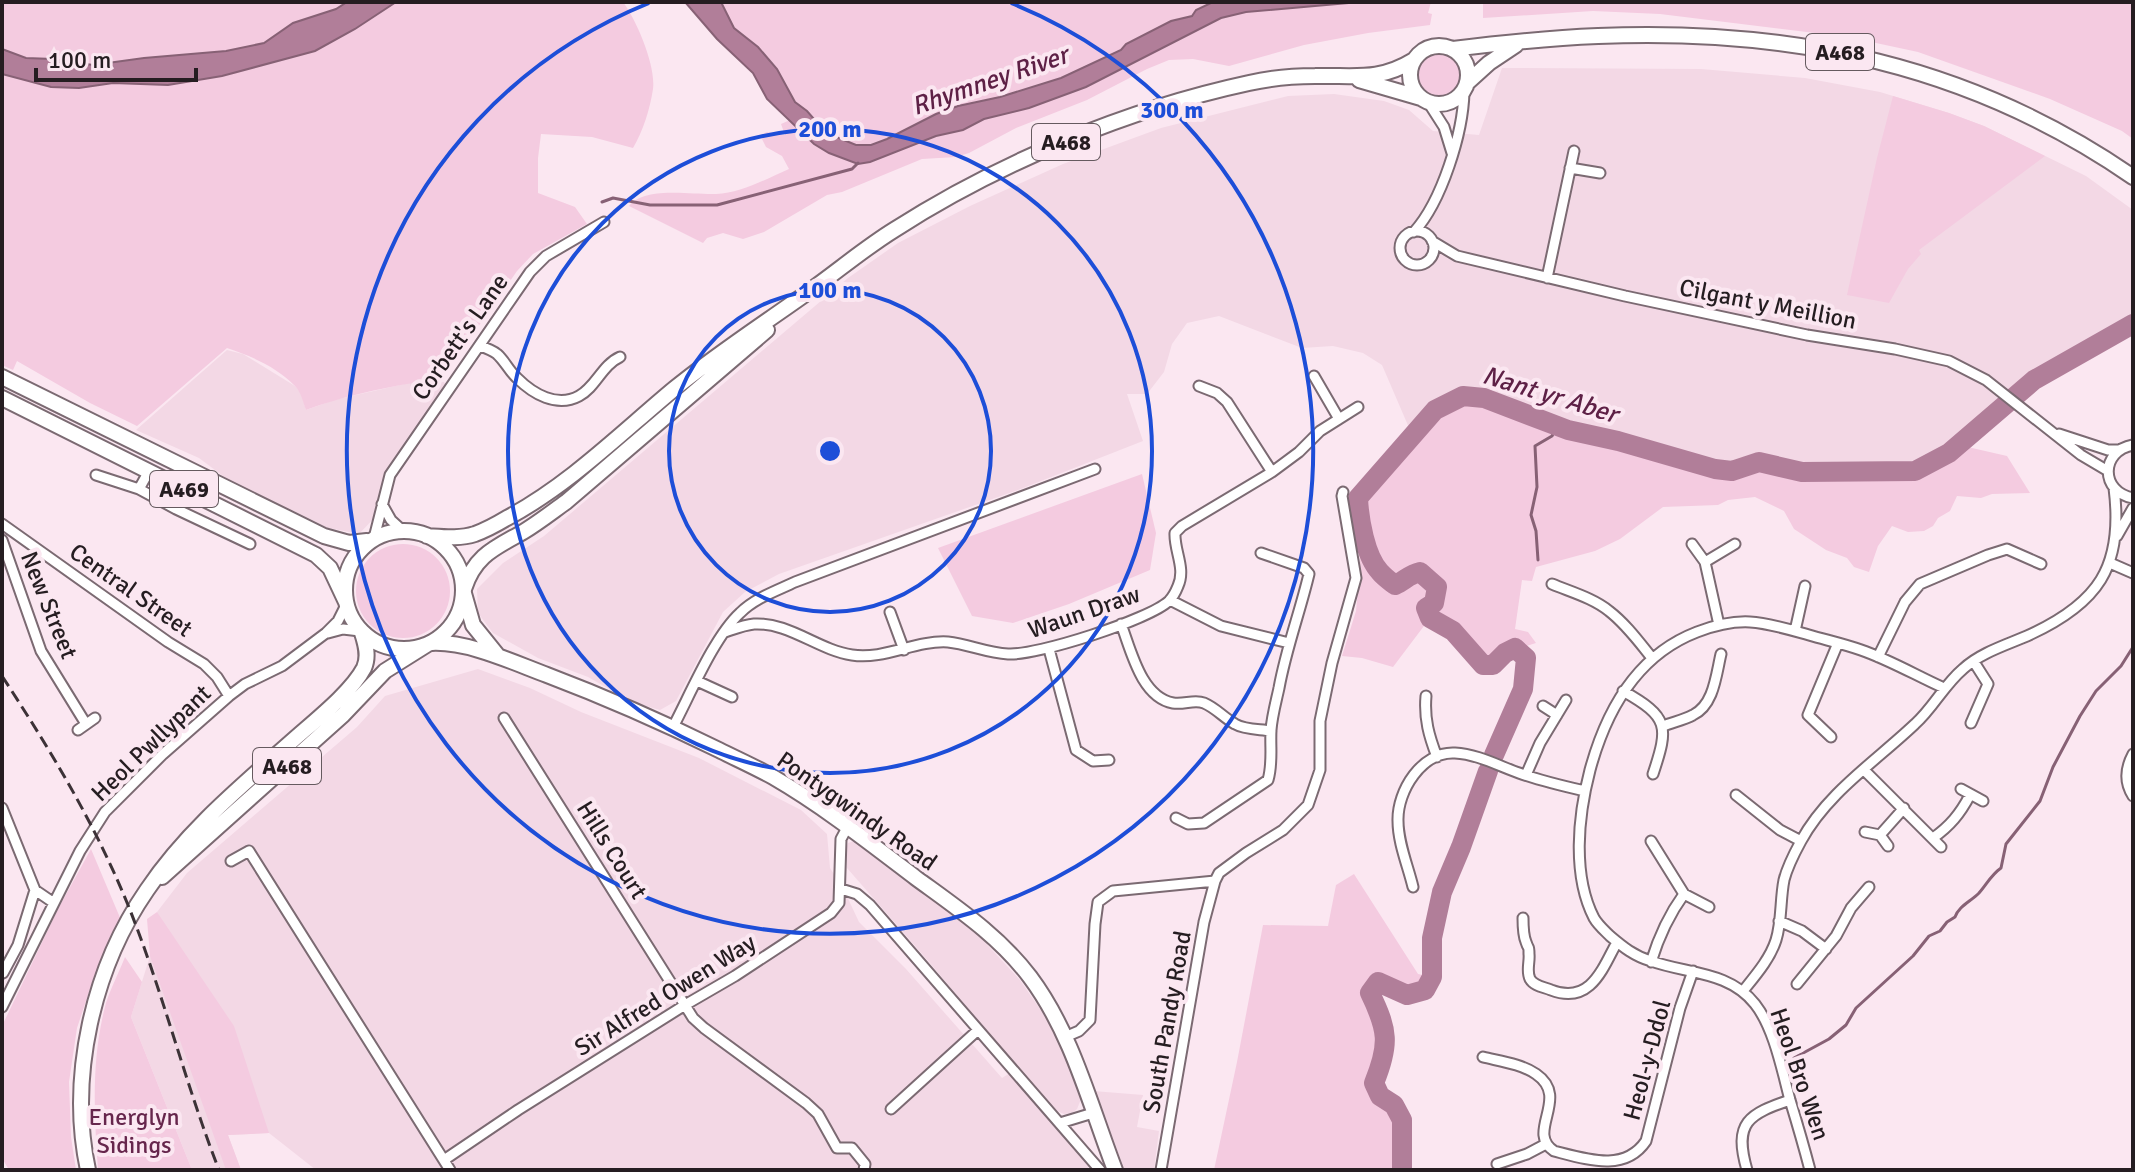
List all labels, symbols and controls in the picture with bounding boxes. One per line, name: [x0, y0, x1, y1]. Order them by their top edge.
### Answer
scale bar: [36, 32, 196, 82]
road number: A468: [1806, 34, 1874, 70]
water label: Rhymney River: [908, 38, 1076, 123]
text: 100 m: [48, 45, 111, 75]
text: 300 m: [1140, 95, 1204, 125]
text: 200 m: [798, 114, 862, 144]
road number: A468: [1032, 124, 1100, 160]
street label: Corbett's Lane: [405, 268, 515, 406]
street label: Cilgant y Meillion: [1677, 272, 1859, 336]
text: 100 m: [798, 275, 862, 305]
water label: Nant yr Aber: [1479, 359, 1625, 432]
centre of rings: [816, 437, 844, 465]
road number: A469: [150, 471, 218, 507]
street label: Central Street: [64, 537, 198, 643]
street label: New Street: [14, 547, 84, 663]
street label: Waun Draw: [1024, 579, 1144, 645]
street label: Heol Pwllypant: [85, 678, 217, 808]
street label: Pontygwindy Road: [771, 745, 943, 877]
road number: A468: [253, 748, 321, 784]
street label: Hills Court: [570, 795, 654, 905]
street label: Sir Alfred Owen Way: [569, 927, 761, 1063]
street label: South Pandy Road: [1136, 928, 1198, 1116]
street label: Heol-y-Ddol: [1617, 997, 1677, 1123]
street label: Heol Bro Wen: [1763, 1004, 1837, 1144]
park label: Energlyn Sidings: [88, 1102, 180, 1160]

